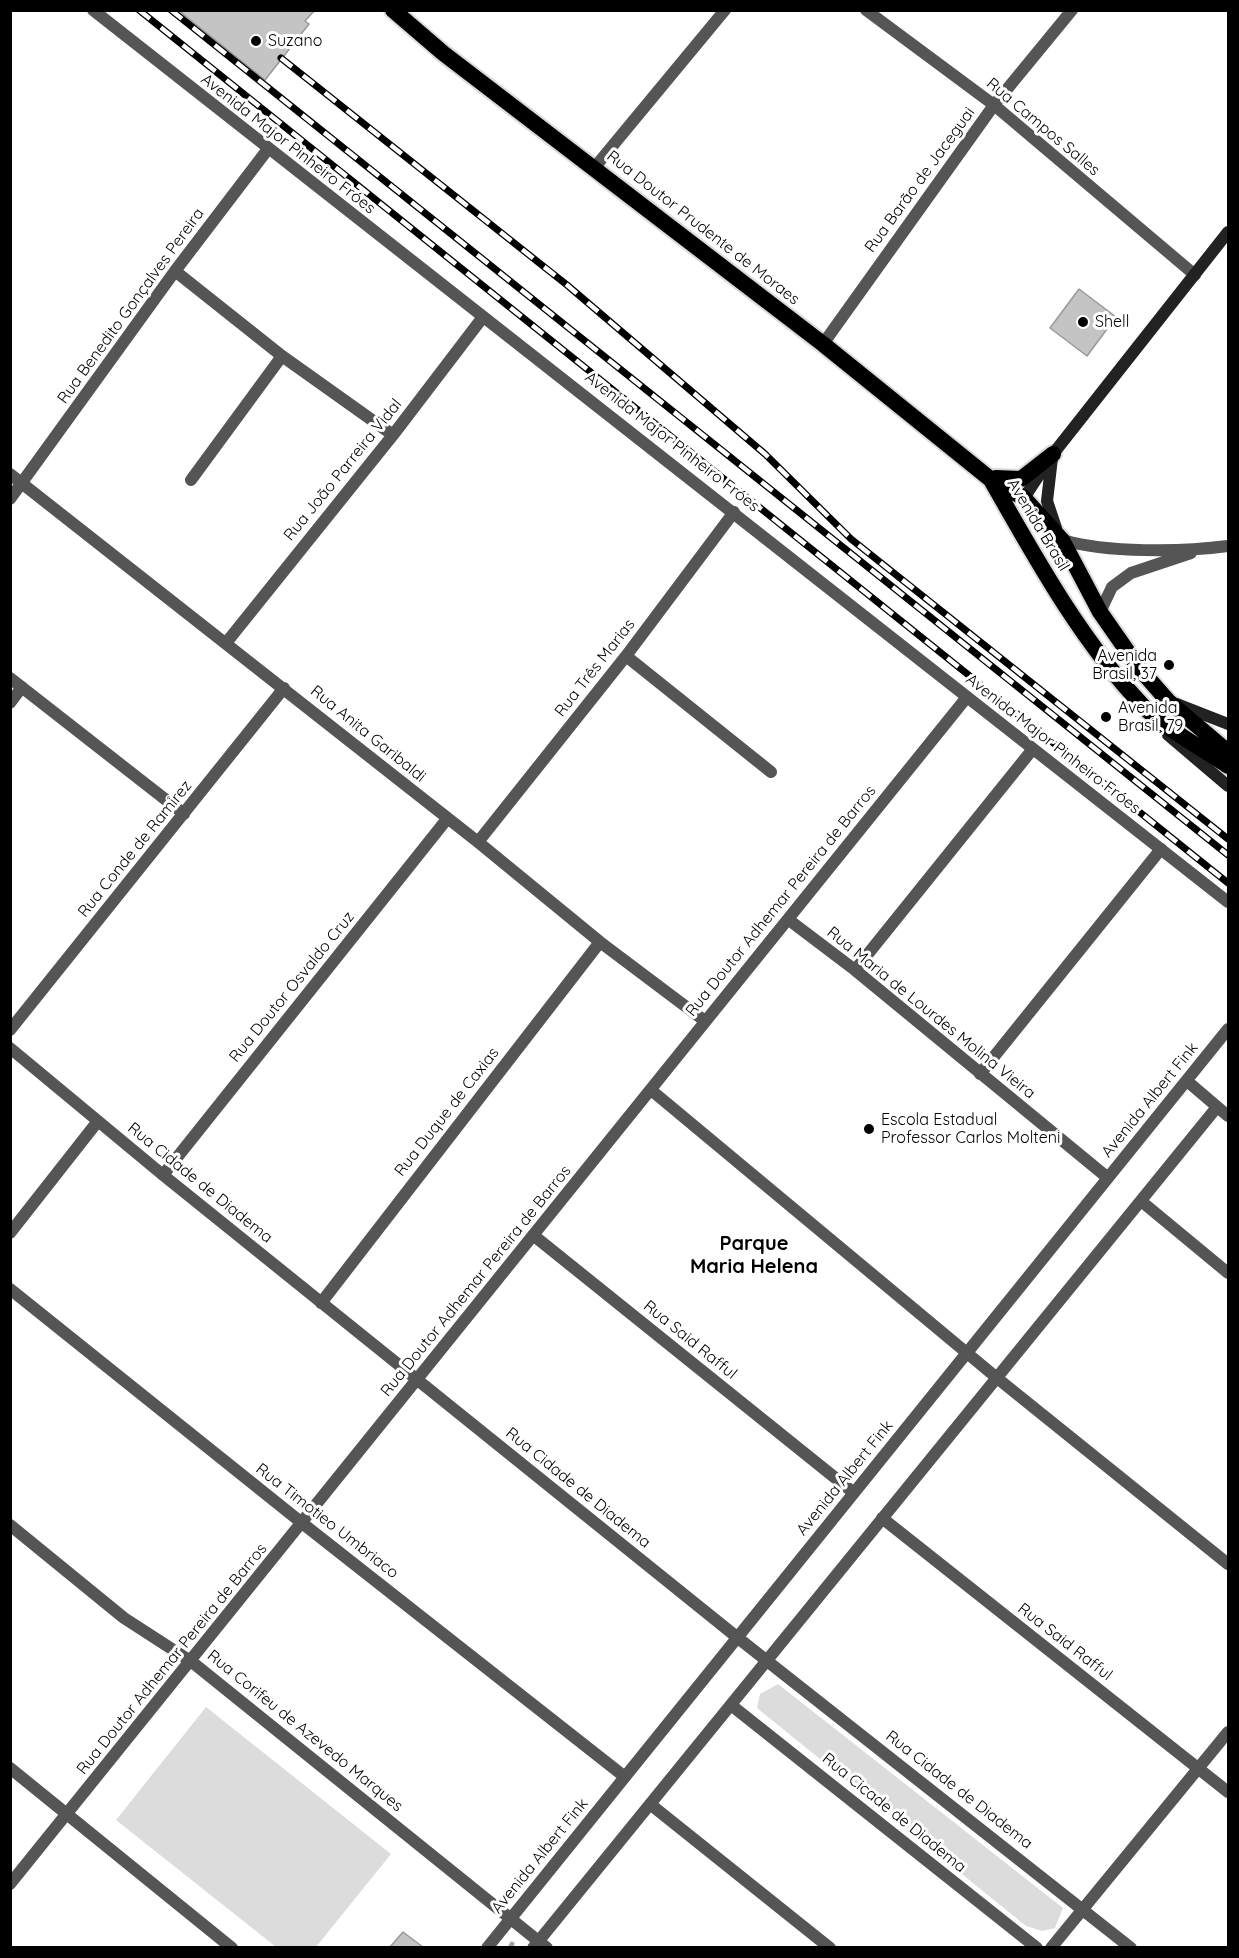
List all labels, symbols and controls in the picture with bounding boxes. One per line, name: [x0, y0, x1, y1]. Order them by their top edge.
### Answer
place label: Suzano: [268, 31, 322, 51]
marker: Suzano: [249, 34, 263, 48]
street label: Avenida Major Pinheiro Fróes: [197, 70, 379, 218]
street label: Rua Campos Salles: [982, 74, 1104, 180]
street label: Rua Barão de Jaceguai: [861, 104, 979, 256]
street label: Rua Doutor Prudente de Moraes: [603, 147, 803, 309]
street label: Rua Benedito Gonçalves Pereira: [54, 205, 208, 407]
place label: Shell: [1095, 312, 1129, 332]
marker: Shell: [1076, 315, 1090, 329]
street label: Avenida Major Pinheiro Fróes: [581, 368, 763, 516]
street label: Rua João Parreira Vidal: [280, 395, 406, 545]
street label: Avenida Brasil: [1003, 475, 1073, 575]
street label: Rua Três Marias: [551, 615, 639, 721]
place label: Avenida Brasil, 37: [1092, 646, 1157, 684]
marker: Avenida Brasil, 37: [1162, 658, 1176, 672]
street label: Avenida Major Pinheiro Fróes: [962, 670, 1144, 818]
street label: Rua Anita Garibaldi: [306, 682, 430, 786]
place label: Avenida Brasil, 79: [1118, 698, 1183, 736]
marker: Avenida Brasil, 79: [1099, 710, 1113, 724]
street label: Rua Conde de Ramirez: [74, 777, 196, 921]
street label: Rua Doutor Adhemar Pereira de Barros: [682, 782, 880, 1020]
street label: Rua Doutor Osvaldo Cruz: [225, 908, 359, 1066]
street label: Rua Maria de Lourdes Molina Vieira: [823, 923, 1039, 1103]
street label: Avenida Albert Fink: [1098, 1038, 1202, 1162]
street label: Rua Duque de Caxias: [391, 1044, 503, 1180]
place label: Escola Estadual Professor Carlos Molteni: [881, 1110, 1060, 1148]
street label: Rua Cidade de Diadema: [124, 1119, 276, 1247]
marker: Escola Estadual Professor Carlos Molteni: [862, 1122, 876, 1136]
street label: Rua Doutor Adhemar Pereira de Barros: [377, 1162, 575, 1400]
district label: Parque Maria Helena: [690, 1232, 818, 1279]
street label: Rua Said Rafful: [639, 1296, 741, 1384]
street label: Avenida Albert Fink: [793, 1416, 897, 1540]
street label: Rua Cidade de Diadema: [502, 1424, 654, 1552]
street label: Rua Timotieo Umbriaco: [252, 1459, 402, 1583]
street label: Rua Doutor Adhemar Pereira de Barros: [73, 1540, 271, 1778]
street label: Rua Said Rafful: [1014, 1599, 1116, 1685]
street label: Rua Corifeu de Azevedo Marques: [203, 1646, 407, 1816]
street label: Rua Cidade de Diadema: [882, 1727, 1036, 1853]
street label: Rua Cicade de Diadema: [818, 1749, 970, 1877]
street label: Avenida Albert Fink: [488, 1794, 592, 1918]

